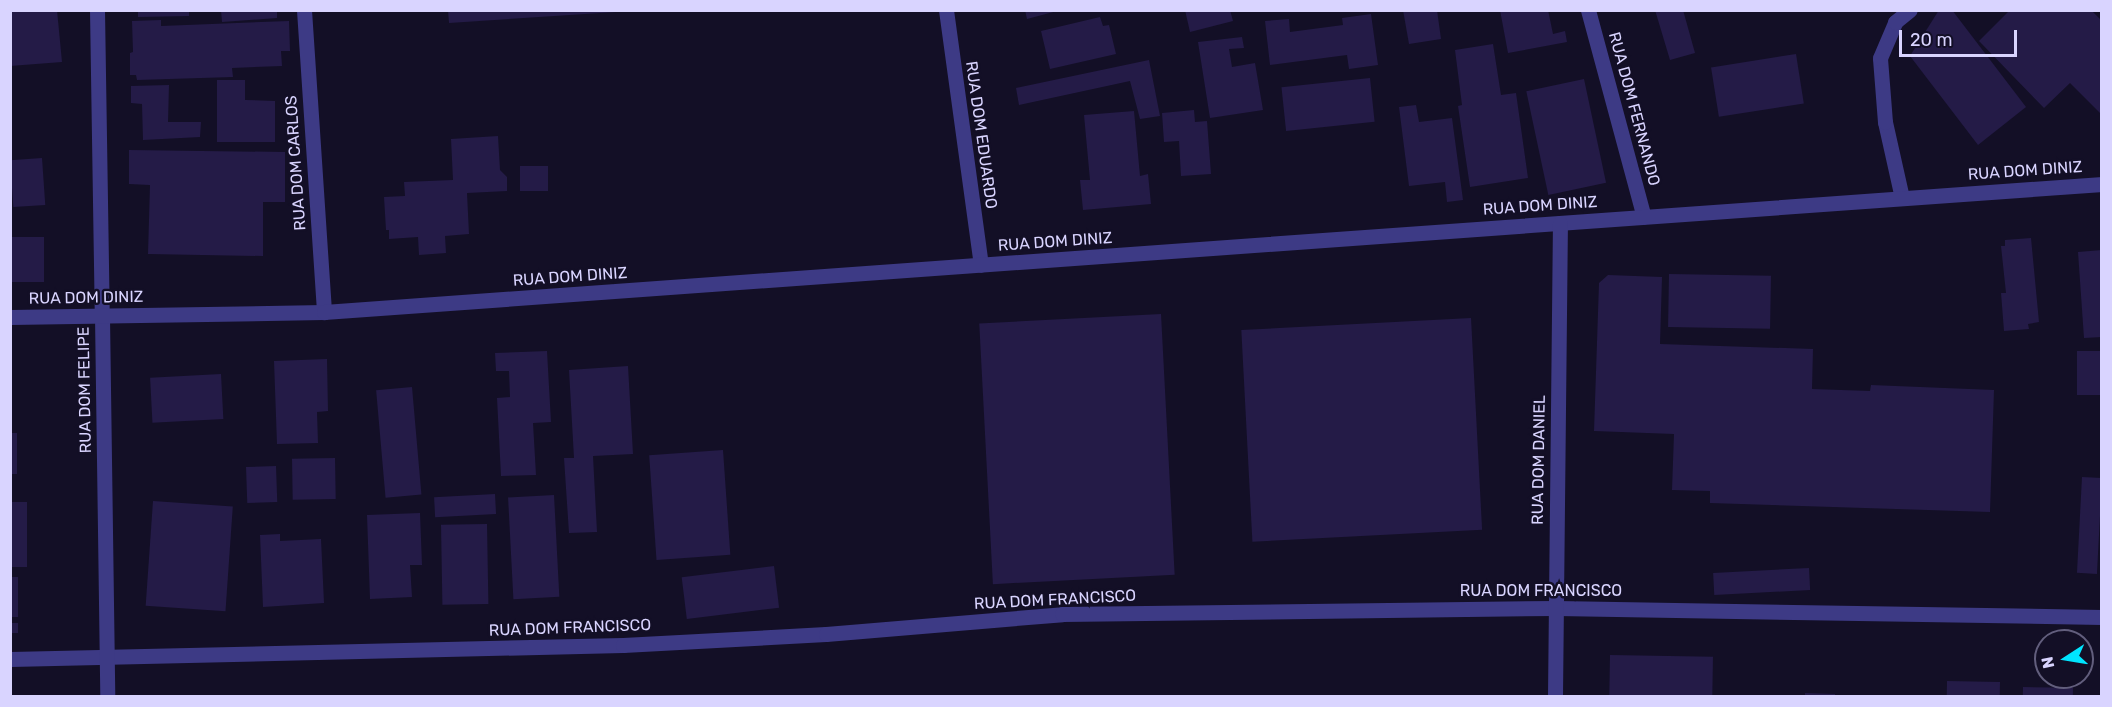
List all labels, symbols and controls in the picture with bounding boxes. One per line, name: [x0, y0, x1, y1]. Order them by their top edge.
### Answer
scale bar: [1902, 18, 2020, 56]
text: 20 m: [1910, 29, 1952, 51]
street label: RUA DOM FERNANDO: [1604, 30, 1664, 188]
street label: RUA DOM EDUARDO: [961, 60, 1001, 210]
street label: RUA DOM CARLOS: [282, 95, 310, 231]
street label: RUA DOM DINIZ: [1967, 157, 2083, 185]
street label: RUA DOM DINIZ: [1482, 192, 1598, 220]
street label: RUA DOM DINIZ: [997, 228, 1113, 256]
street label: RUA DOM DINIZ: [512, 263, 628, 291]
street label: RUA DOM DINIZ: [28, 287, 144, 309]
street label: RUA DOM FELIPE: [74, 326, 96, 454]
street label: RUA DOM DANIEL: [1528, 395, 1550, 525]
street label: RUA DOM FRANCISCO: [1460, 581, 1622, 601]
street label: RUA DOM FRANCISCO: [973, 586, 1137, 614]
street label: RUA DOM FRANCISCO: [488, 616, 652, 640]
north arrow: [2034, 629, 2094, 689]
text: N: [2037, 655, 2058, 670]

